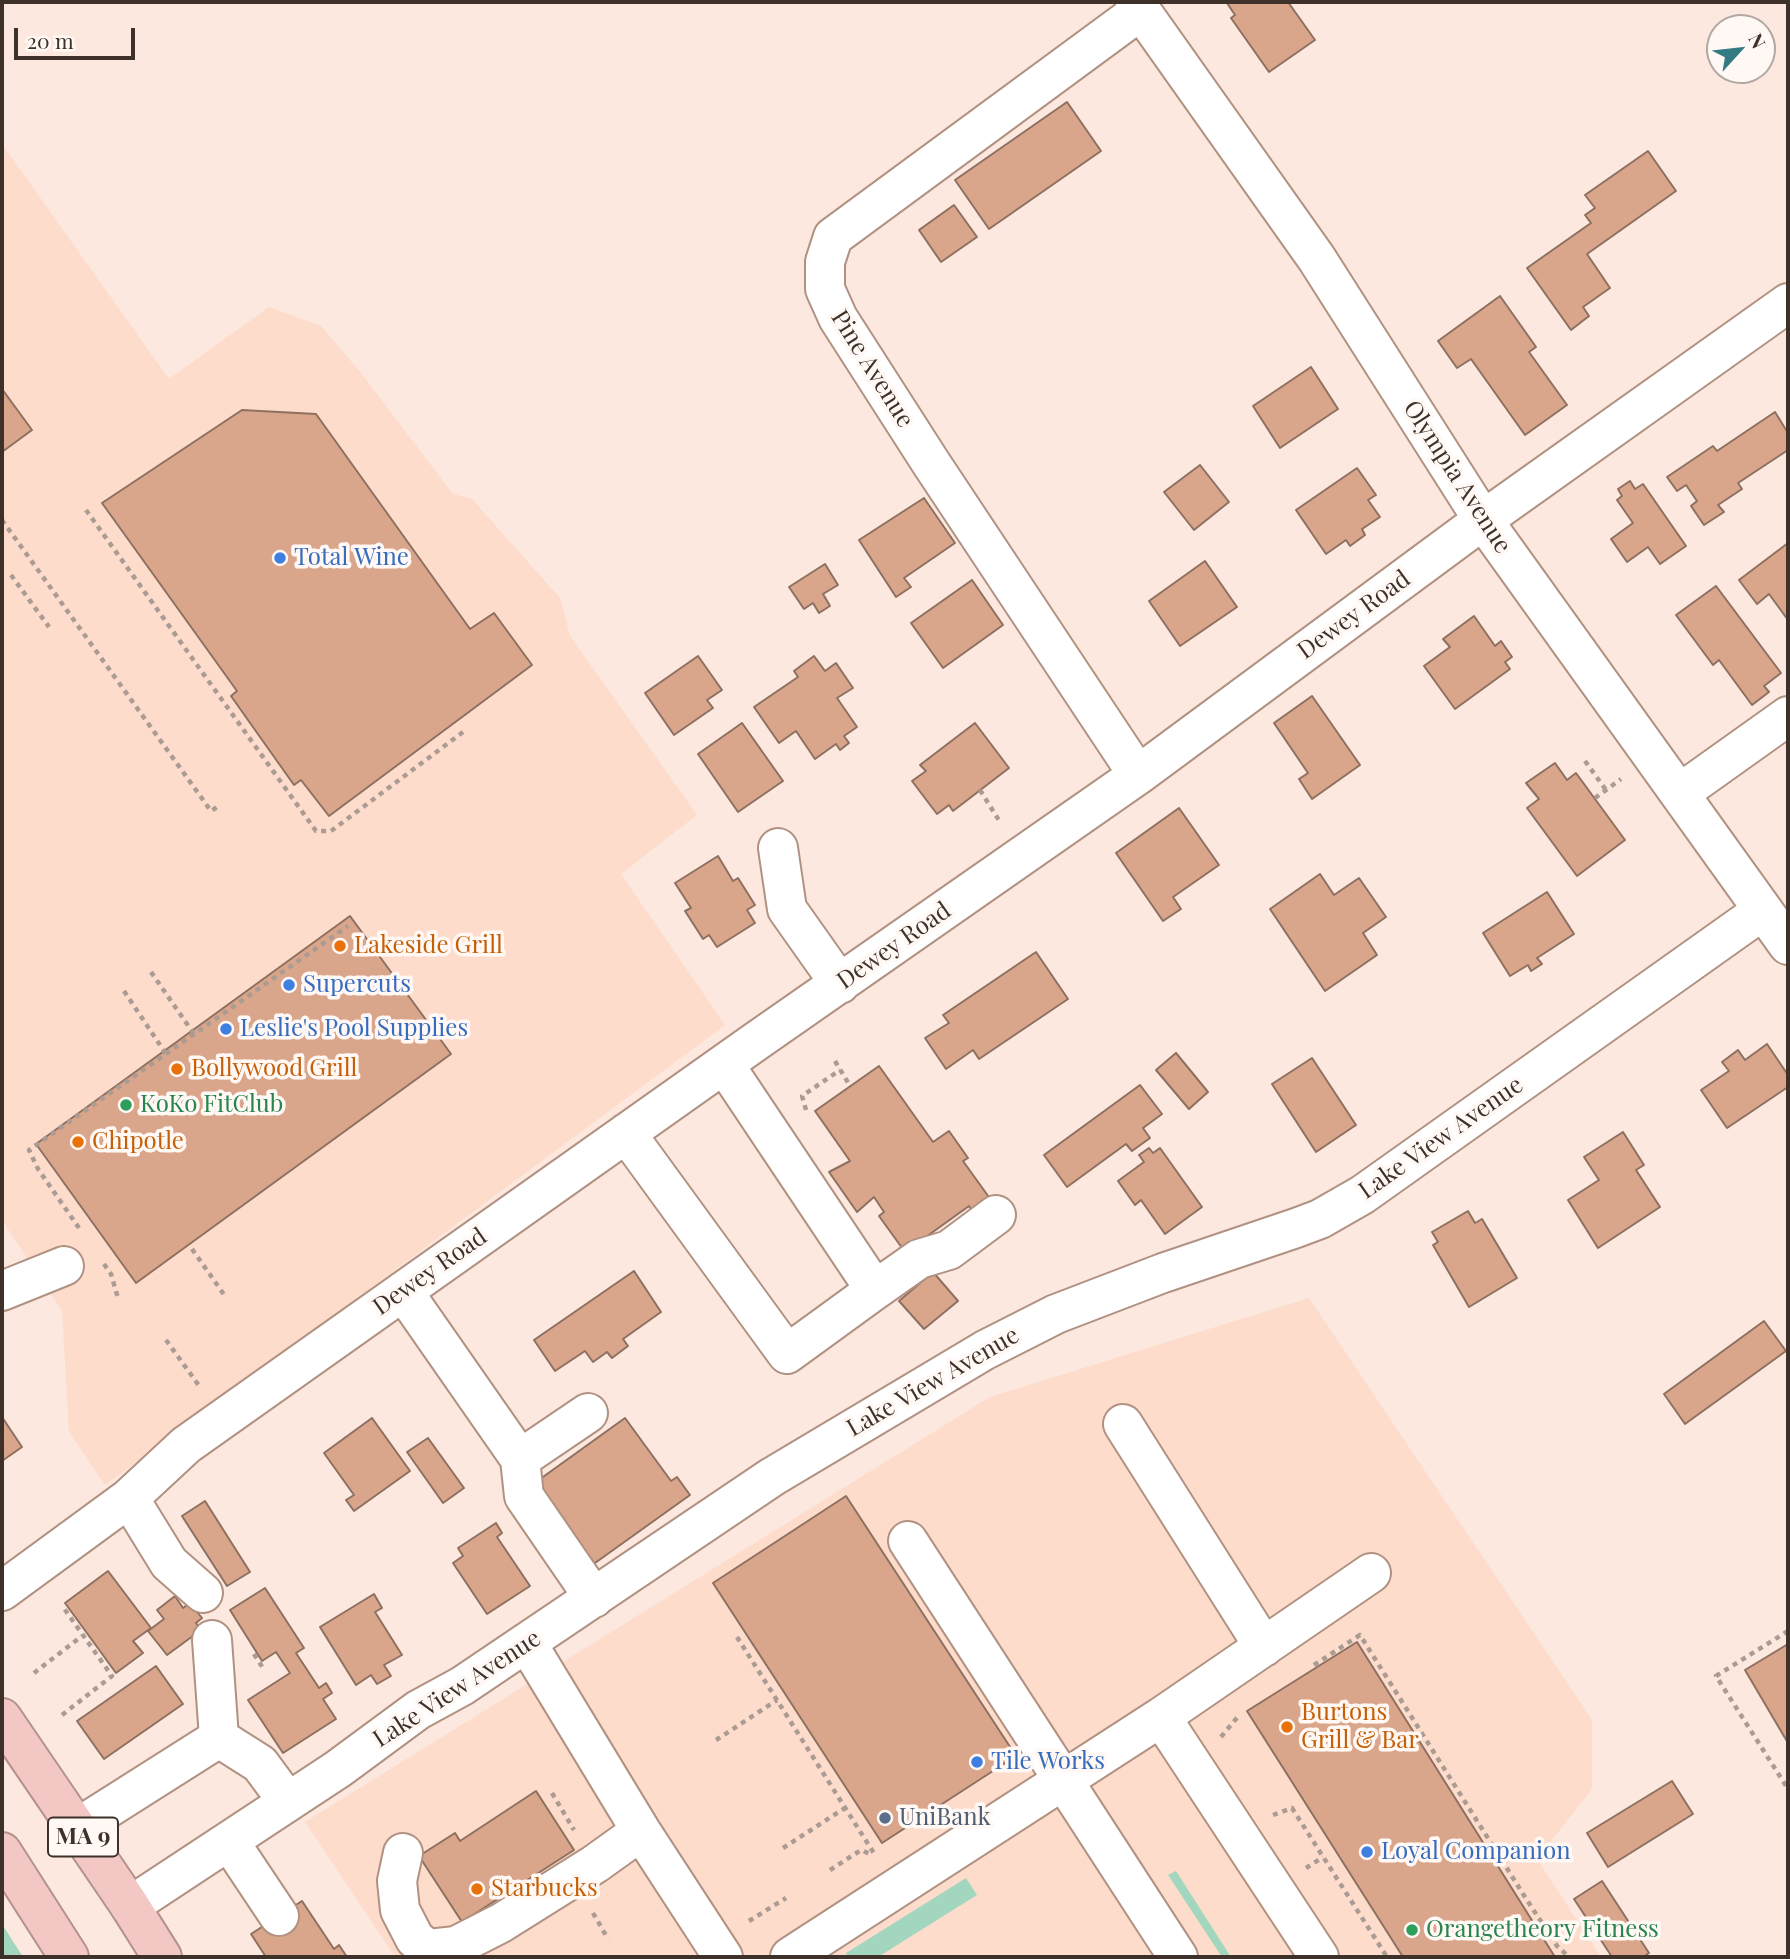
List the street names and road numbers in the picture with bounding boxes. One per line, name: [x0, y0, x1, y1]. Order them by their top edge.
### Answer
street label: Pine Avenue: [825, 305, 919, 433]
street label: Olympia Avenue: [1397, 395, 1517, 559]
street label: Dewey Road: [1292, 564, 1416, 666]
street label: Dewey Road: [832, 896, 956, 996]
street label: Lake View Avenue: [1353, 1071, 1529, 1205]
street label: Dewey Road: [368, 1222, 492, 1322]
street label: Lake View Avenue: [842, 1321, 1024, 1443]
street label: Lake View Avenue: [368, 1624, 546, 1754]
road number: MA 9: [48, 1818, 118, 1856]

